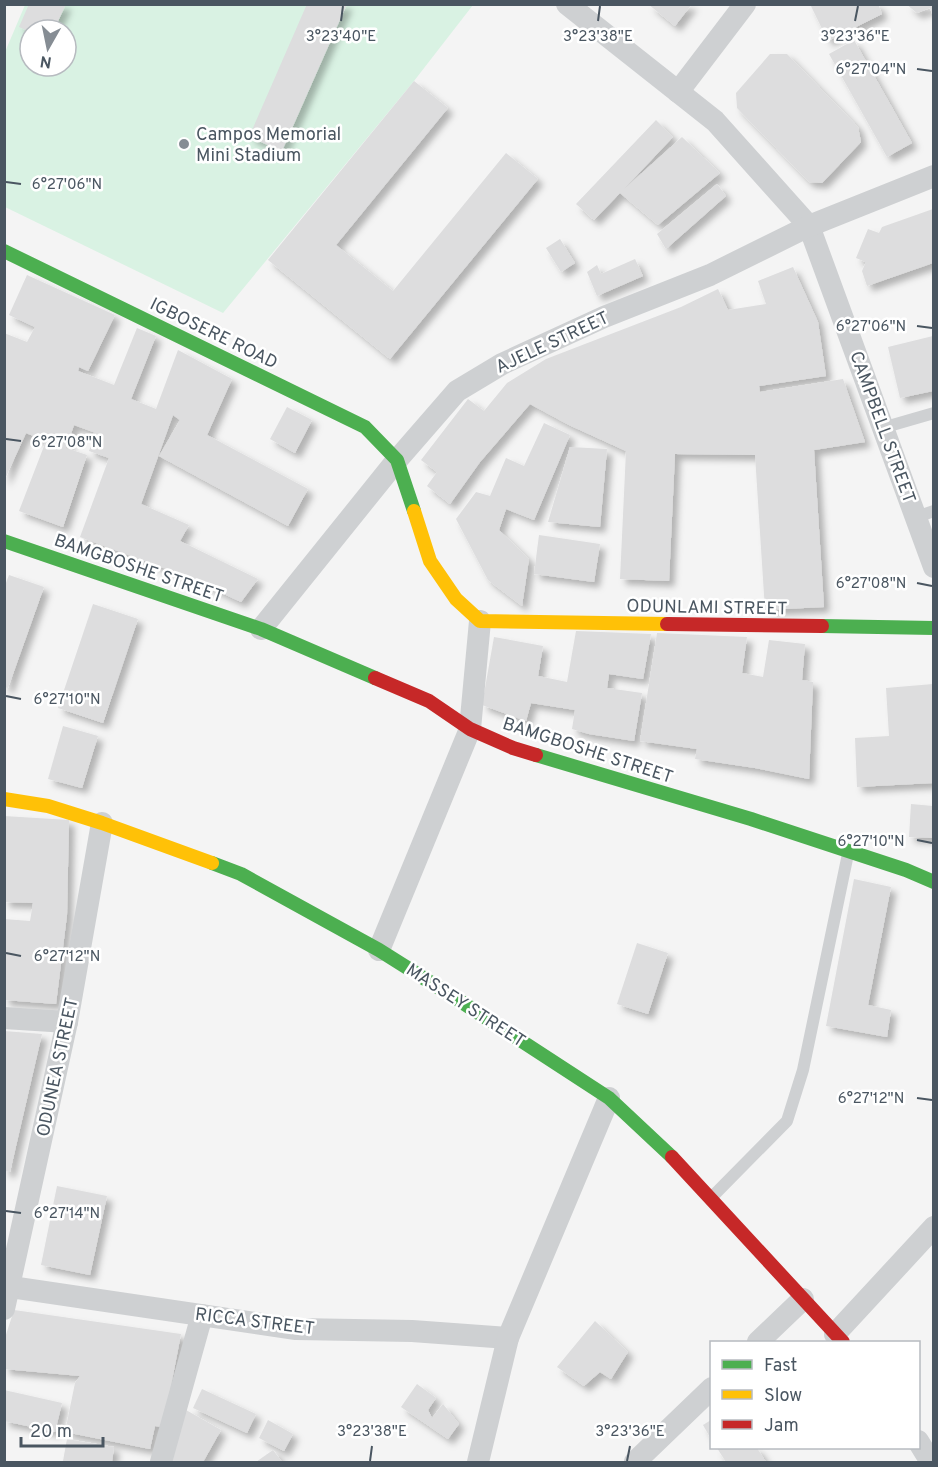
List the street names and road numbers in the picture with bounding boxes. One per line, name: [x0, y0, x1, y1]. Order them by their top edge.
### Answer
street label: IGBOSERE ROAD: [146, 293, 281, 375]
street label: AJELE STREET: [492, 307, 613, 380]
street label: CAMPBELL STREET: [843, 348, 920, 507]
street label: BAMGBOSHE STREET: [51, 530, 226, 609]
street label: ODUNLAMI STREET: [626, 596, 788, 621]
street label: BAMGBOSHE STREET: [499, 713, 676, 790]
street label: MASSEY STREET: [401, 959, 529, 1053]
street label: ODUNEA STREET: [32, 996, 84, 1139]
street label: RICCA STREET: [194, 1304, 316, 1341]

